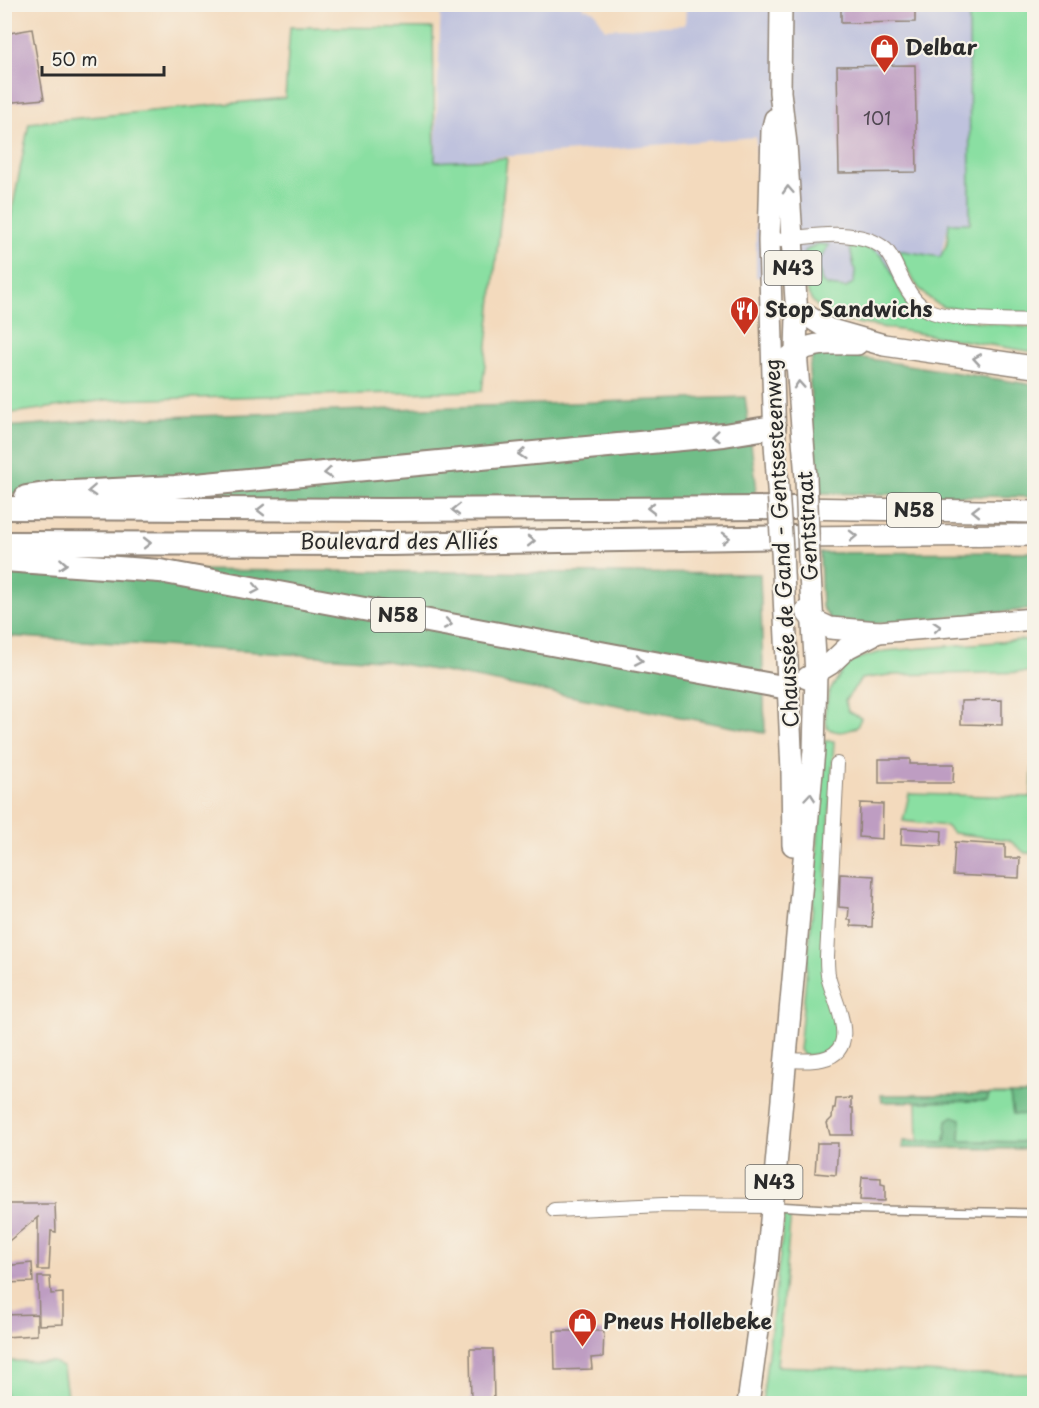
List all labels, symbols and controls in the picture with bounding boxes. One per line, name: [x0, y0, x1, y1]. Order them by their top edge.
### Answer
place label: Delbar: [905, 30, 977, 62]
shop icon: Delbar: [868, 32, 900, 74]
scale bar: [42, 39, 164, 77]
text: 50 m: [51, 45, 98, 72]
house number: 101: [863, 104, 891, 131]
one-way arrow: [782, 186, 795, 195]
road number: N43: [764, 251, 822, 285]
place label: Stop Sandwichs: [765, 292, 933, 324]
restaurant icon: Stop Sandwichs: [728, 294, 760, 336]
one-way arrow: [972, 353, 981, 365]
street label: Chaussée de Gand - Gentsesteenweg: [754, 358, 806, 728]
one-way arrow: [792, 380, 805, 389]
one-way arrow: [712, 429, 721, 442]
one-way arrow: [518, 447, 527, 460]
one-way arrow: [323, 466, 333, 479]
street label: Gentstraat: [787, 470, 825, 582]
one-way arrow: [87, 485, 96, 498]
road number: N58: [887, 493, 941, 527]
one-way arrow: [646, 502, 655, 514]
one-way arrow: [256, 504, 265, 516]
one-way arrow: [451, 504, 460, 516]
one-way arrow: [972, 505, 981, 517]
street label: Boulevard des Alliés: [300, 524, 498, 556]
one-way arrow: [848, 530, 857, 542]
one-way arrow: [721, 532, 730, 544]
one-way arrow: [526, 535, 535, 547]
one-way arrow: [142, 537, 151, 549]
one-way arrow: [58, 557, 67, 570]
one-way arrow: [251, 582, 261, 595]
road number: N58: [371, 598, 425, 632]
one-way arrow: [442, 617, 452, 630]
one-way arrow: [933, 621, 942, 634]
one-way arrow: [634, 653, 644, 666]
one-way arrow: [803, 792, 816, 801]
road number: N43: [746, 1165, 802, 1199]
place label: Pneus Hollebeke: [603, 1304, 772, 1336]
shop icon: Pneus Hollebeke: [566, 1306, 598, 1348]

